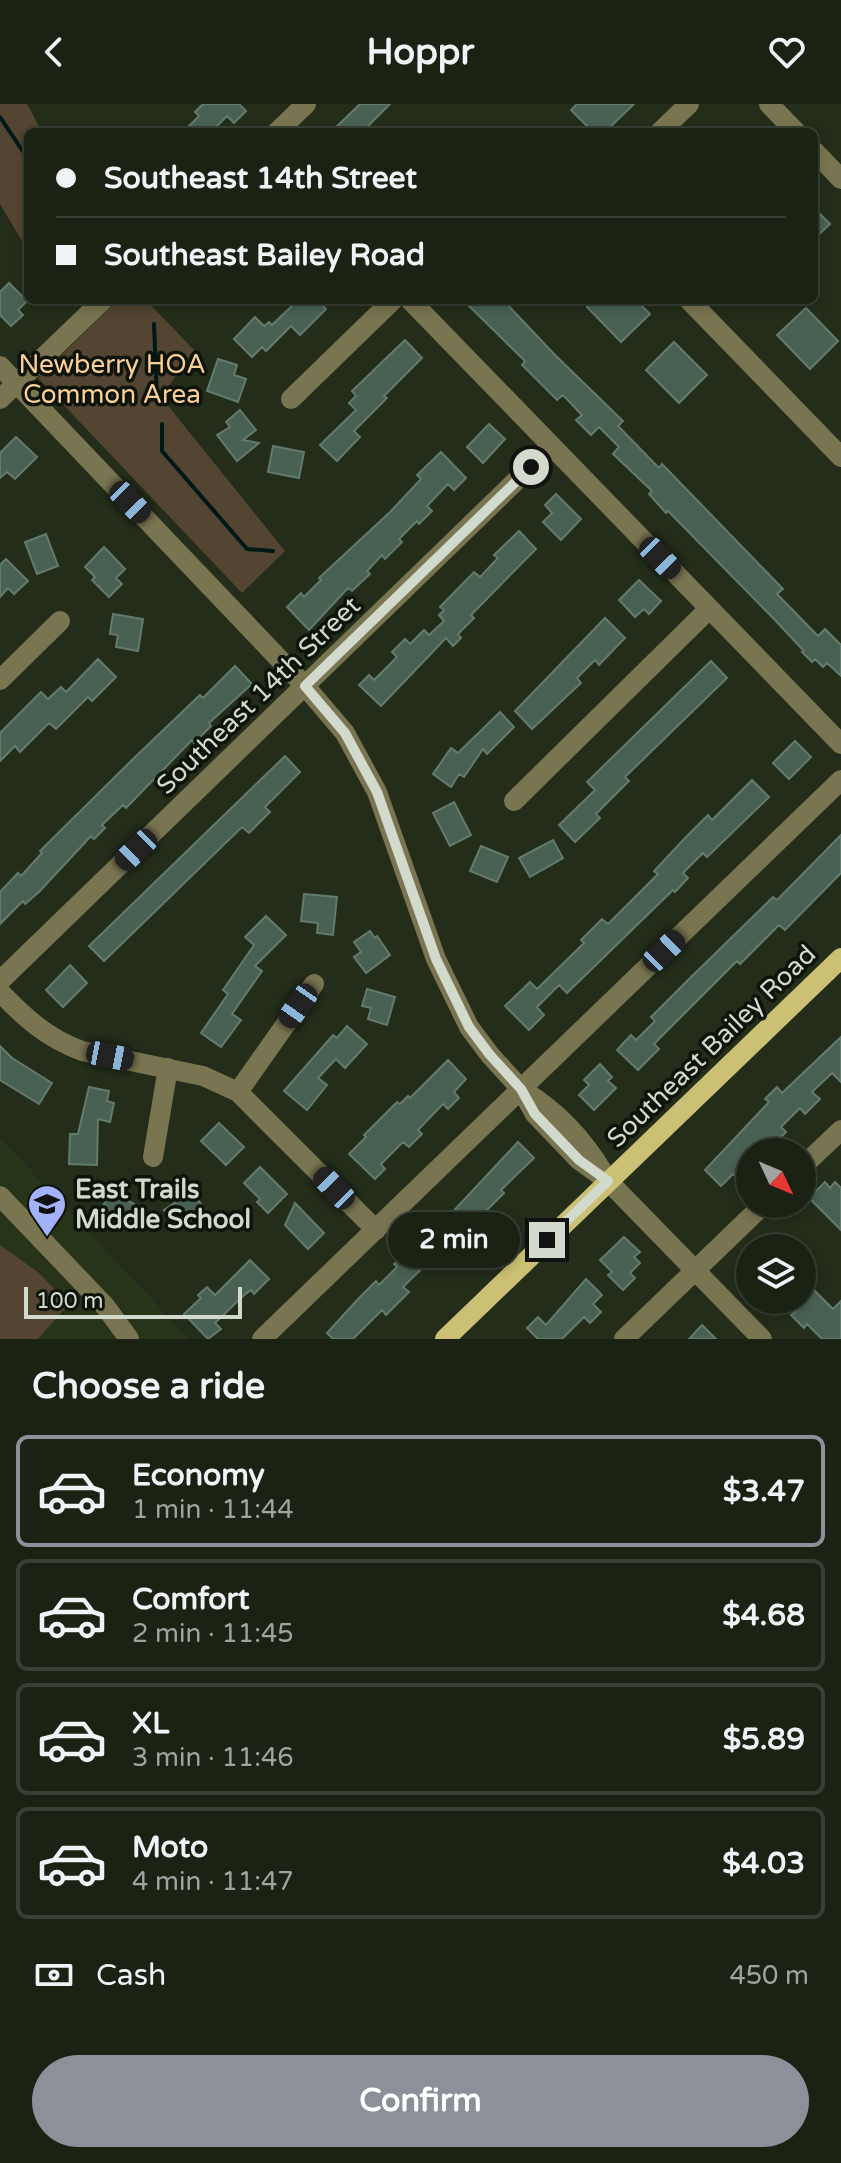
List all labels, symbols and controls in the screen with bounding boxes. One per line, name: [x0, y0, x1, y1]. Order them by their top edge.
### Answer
icon: back: [32, 30, 76, 74]
icon: heart: [765, 30, 809, 74]
text: Hoppr: [367, 31, 474, 74]
text: Southeast 14th Street: [104, 160, 417, 197]
text: Southeast Bailey Road: [104, 237, 425, 274]
park label: Newberry HOA Common Area: [18, 349, 206, 410]
route start: [513, 449, 549, 485]
car: [105, 476, 155, 528]
car: [635, 532, 685, 584]
street label: Southeast 14th Street: [150, 590, 367, 801]
car: [110, 825, 162, 875]
car: [638, 926, 690, 976]
street label: Southeast Bailey Road: [601, 939, 822, 1154]
car: [274, 979, 322, 1033]
car: [84, 1040, 136, 1072]
north arrow: [736, 1138, 816, 1218]
map controls: [736, 1138, 816, 1314]
car: [309, 1162, 359, 1214]
place label: East Trails Middle School: [75, 1174, 251, 1235]
school or university icon: East Trails Middle School: [26, 1183, 68, 1238]
callout: 2 min: [387, 1212, 519, 1268]
route end: [529, 1222, 565, 1258]
text: 2 min: [419, 1224, 489, 1255]
button: layers: [736, 1234, 816, 1314]
scale bar: [24, 1283, 242, 1319]
text: 100 m: [36, 1288, 103, 1314]
text: Choose a ride: [32, 1365, 265, 1408]
icon: car: [36, 1455, 108, 1527]
text: Economy: [132, 1457, 265, 1494]
text: $3.47: [723, 1473, 805, 1510]
text: 1 min · 11:44: [132, 1494, 294, 1525]
icon: car: [36, 1579, 108, 1651]
text: Comfort: [132, 1581, 250, 1618]
text: $4.68: [722, 1597, 805, 1634]
text: 2 min · 11:45: [132, 1618, 294, 1649]
icon: car: [36, 1703, 108, 1775]
text: XL: [132, 1705, 169, 1742]
text: $5.89: [723, 1721, 805, 1758]
text: 3 min · 11:46: [132, 1742, 294, 1773]
icon: car: [36, 1827, 108, 1899]
text: Moto: [132, 1829, 208, 1866]
text: $4.03: [722, 1845, 805, 1882]
text: 4 min · 11:47: [132, 1866, 294, 1897]
icon: cash: [32, 1953, 76, 1997]
text: Cash: [96, 1957, 166, 1994]
text: 450 m: [729, 1960, 809, 1991]
button: Confirm: [32, 2055, 809, 2147]

